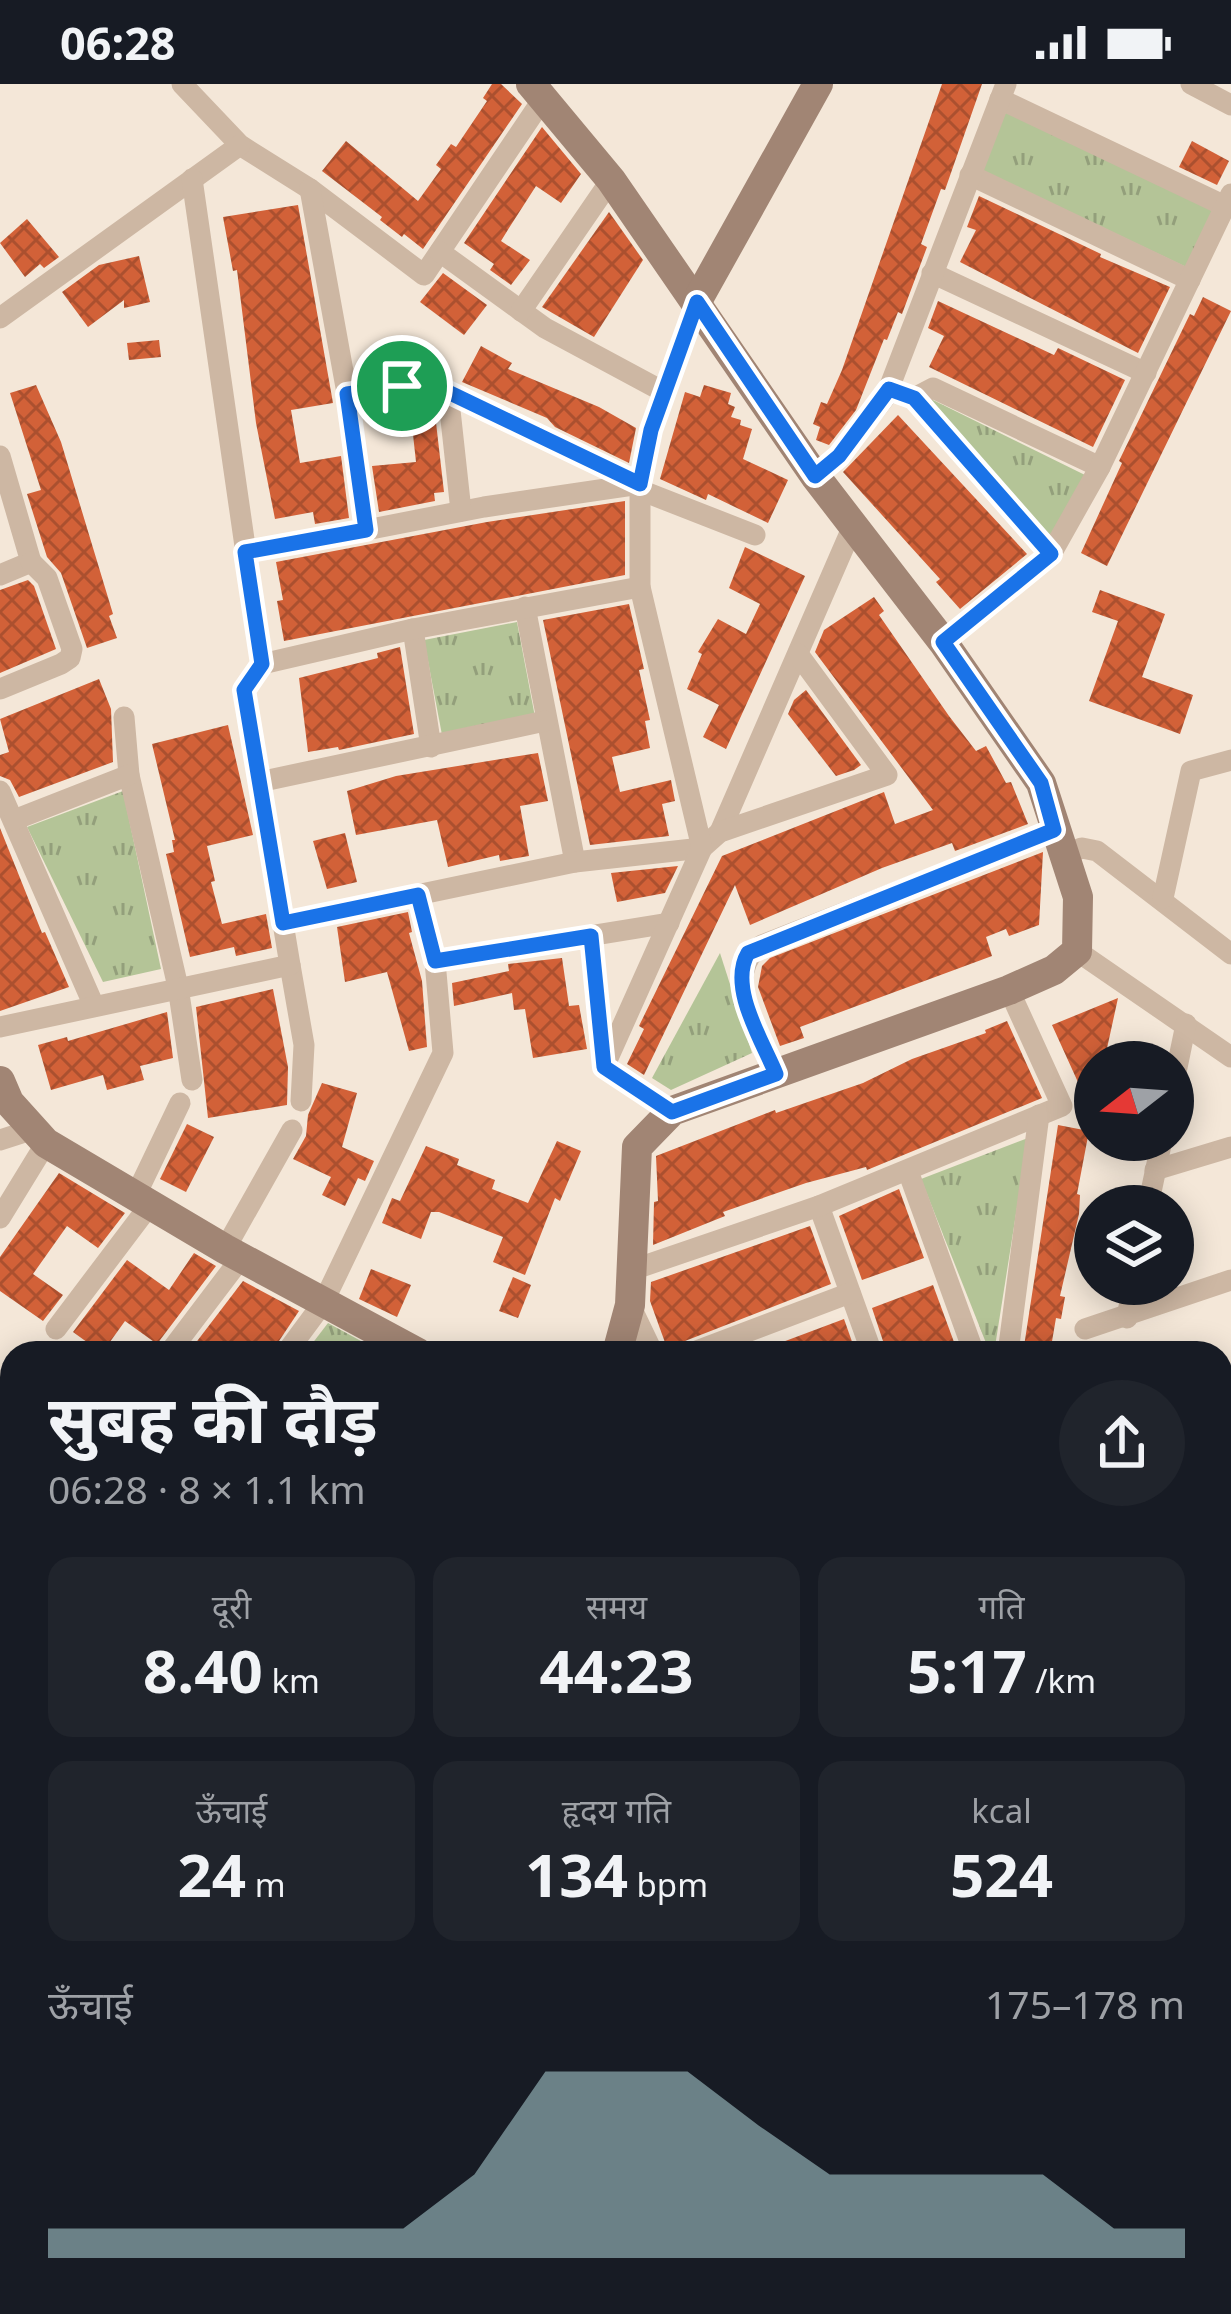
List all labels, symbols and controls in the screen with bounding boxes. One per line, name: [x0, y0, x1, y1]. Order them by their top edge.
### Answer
text: 06:28: [60, 12, 176, 73]
pin: [351, 335, 453, 437]
icon: arrive: [369, 353, 435, 419]
north arrow: [1074, 1041, 1194, 1161]
map controls: [1074, 1041, 1194, 1305]
button: layers: [1074, 1185, 1194, 1305]
text: सुबह की दौड़: [48, 1372, 378, 1462]
button: share: [1059, 1380, 1185, 1506]
text: 06:28 · 8 × 1.1 km: [48, 1462, 366, 1515]
text: दूरी: [212, 1584, 251, 1629]
text: समय: [586, 1584, 647, 1629]
text: गति: [979, 1584, 1024, 1629]
text: 8.40: [143, 1629, 263, 1711]
text: 44:23: [539, 1629, 694, 1711]
text: 5:17: [907, 1629, 1027, 1711]
text: km: [263, 1658, 320, 1703]
text: /km: [1027, 1658, 1096, 1703]
text: ऊँचाई: [196, 1788, 267, 1833]
text: हृदय गति: [562, 1788, 671, 1833]
text: kcal: [971, 1788, 1032, 1833]
text: 24: [177, 1833, 246, 1915]
text: 134: [525, 1833, 628, 1915]
text: 524: [950, 1833, 1053, 1915]
text: m: [246, 1862, 286, 1907]
text: bpm: [628, 1862, 708, 1907]
text: ऊँचाई: [48, 1977, 133, 2030]
text: 175–178 m: [985, 1977, 1185, 2030]

